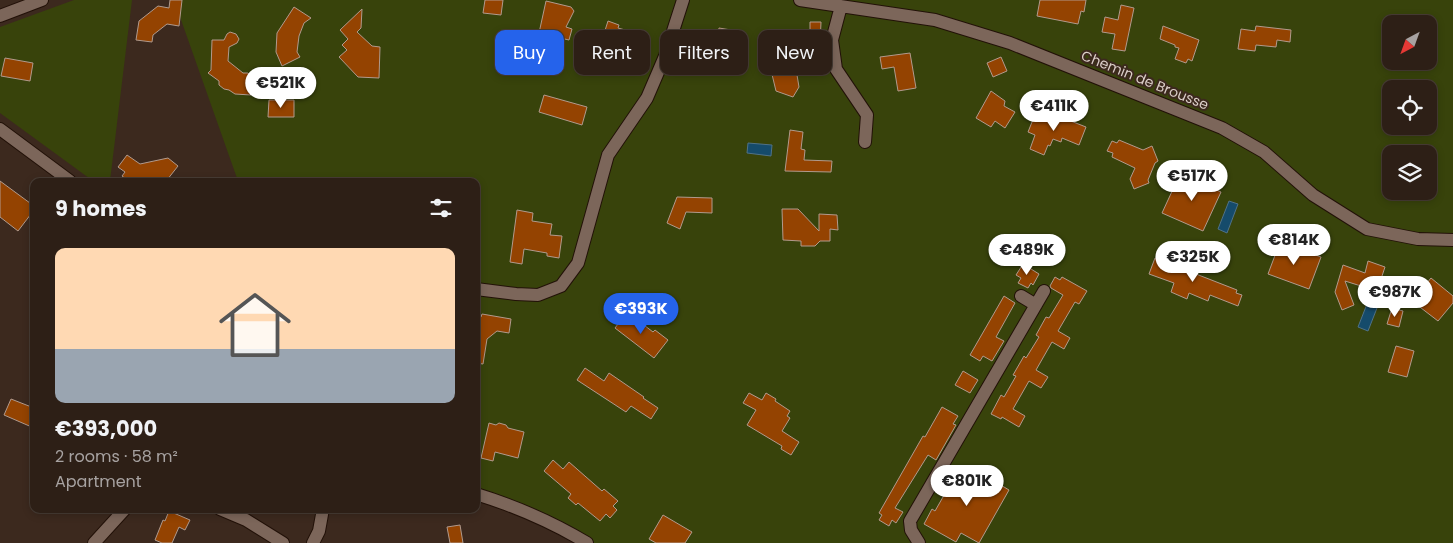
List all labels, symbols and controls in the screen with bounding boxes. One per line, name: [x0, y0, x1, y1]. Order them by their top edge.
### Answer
north arrow: [1382, 15, 1438, 70]
map controls: [1382, 15, 1437, 200]
chip: Buy: [495, 30, 564, 75]
chip: Rent: [574, 30, 650, 75]
chip: Filters: [660, 30, 748, 75]
chip: New: [758, 30, 832, 75]
street label: Chemin de Brousse: [1078, 45, 1212, 115]
pin: €521K: [246, 66, 316, 109]
text: €521K: [256, 71, 306, 94]
button: locate: [1382, 80, 1437, 135]
pin: €411K: [1019, 90, 1089, 132]
text: €411K: [1031, 94, 1077, 117]
button: layers: [1382, 145, 1437, 200]
pin: €517K: [1157, 160, 1227, 202]
text: €517K: [1168, 164, 1216, 187]
text: 9 homes: [55, 194, 147, 223]
icon: filters: [427, 194, 455, 222]
pin: €814K: [1259, 224, 1329, 266]
text: €814K: [1268, 228, 1320, 251]
pin: €489K: [992, 234, 1062, 276]
text: €489K: [1000, 238, 1054, 261]
pin: €325K: [1158, 240, 1228, 283]
text: €325K: [1166, 245, 1220, 268]
pin: €987K: [1360, 276, 1430, 318]
icon: home: [210, 280, 300, 370]
text: €987K: [1369, 280, 1421, 303]
pin: €393K: [606, 292, 676, 335]
text: €393K: [614, 297, 668, 320]
text: €393,000: [55, 414, 157, 443]
text: 2 rooms · 58 m²: [55, 445, 178, 468]
pin: €801K: [932, 464, 1002, 507]
text: €801K: [942, 469, 992, 492]
text: Apartment: [55, 470, 142, 493]

